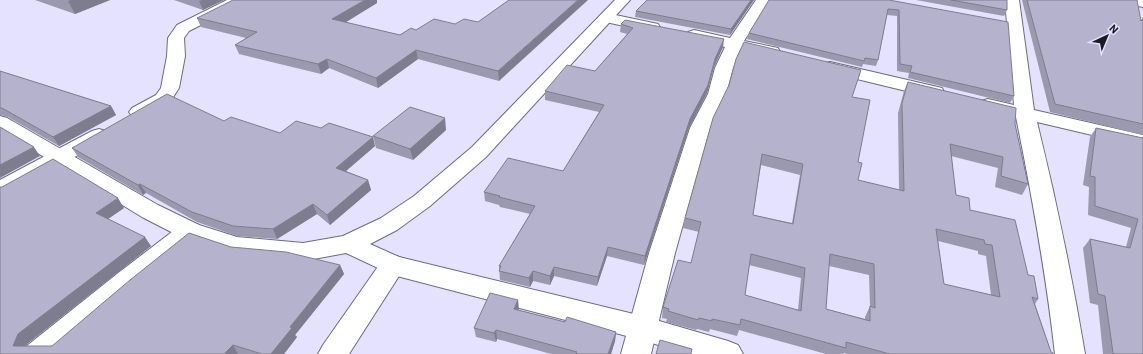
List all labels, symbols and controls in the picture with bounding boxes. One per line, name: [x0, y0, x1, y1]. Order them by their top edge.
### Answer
north arrow: [1087, 16, 1127, 56]
text: N: [1107, 21, 1121, 36]

